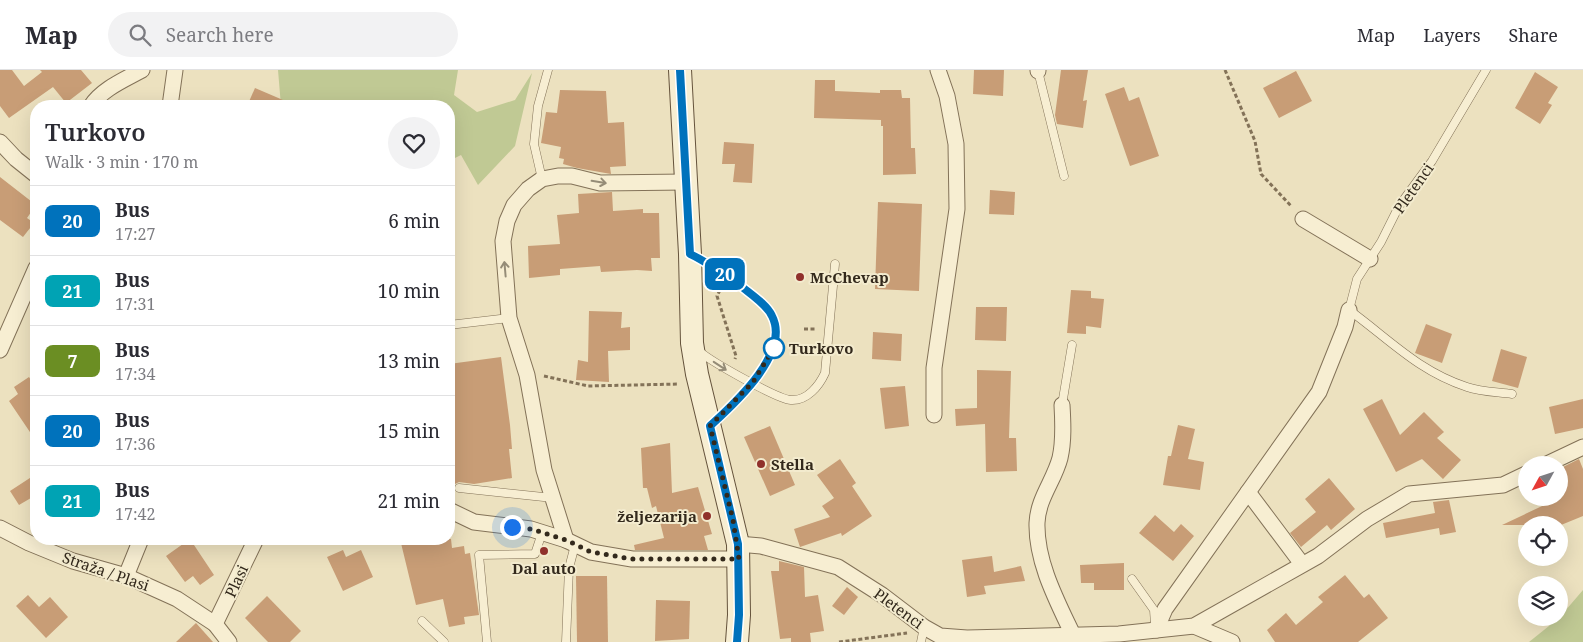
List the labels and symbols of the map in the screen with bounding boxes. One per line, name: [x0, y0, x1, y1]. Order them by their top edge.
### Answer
street label: Pletenci: [1388, 159, 1438, 217]
one-way arrow: [590, 177, 606, 187]
line badge: 20: [702, 258, 748, 290]
one-way arrow: [500, 262, 510, 278]
place label: McChevap: [810, 267, 889, 287]
marker: McChevap: [794, 271, 806, 283]
marker: Turkovo: [763, 337, 785, 359]
place label: Turkovo: [789, 338, 853, 358]
one-way arrow: [713, 361, 727, 371]
place label: Stella: [771, 454, 814, 474]
north arrow: [1518, 456, 1568, 506]
marker: Stella: [755, 458, 767, 470]
place label: željezarija: [617, 506, 697, 526]
marker: željezarija: [701, 510, 713, 522]
your location: [500, 515, 525, 540]
marker: Dal auto: [538, 545, 550, 557]
street label: Straža / Plasi: [60, 547, 152, 595]
place label: Dal auto: [512, 558, 576, 578]
street label: Plasi: [220, 561, 252, 601]
street label: Pletenci: [870, 583, 928, 633]

